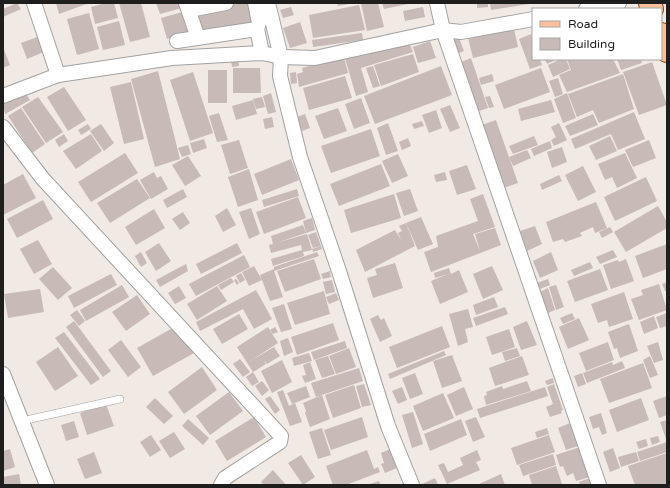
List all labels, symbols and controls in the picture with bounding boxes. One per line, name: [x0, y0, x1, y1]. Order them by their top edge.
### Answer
legend: [532, 8, 662, 60]
text: Road: [568, 17, 598, 31]
text: Building: [568, 37, 615, 51]

